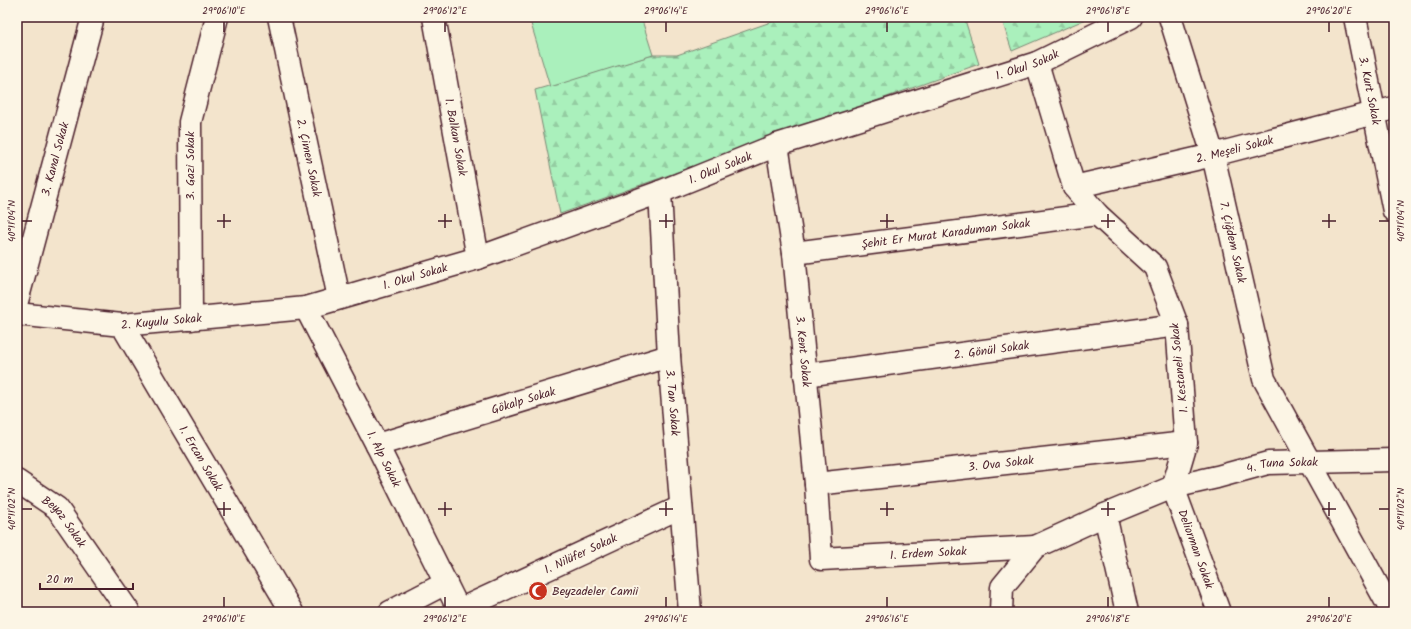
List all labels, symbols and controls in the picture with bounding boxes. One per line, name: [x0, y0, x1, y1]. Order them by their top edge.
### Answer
text: 29°06'10"E: [202, 3, 247, 19]
text: 29°06'12"E: [423, 3, 468, 19]
text: 29°06'14"E: [644, 3, 689, 19]
text: 29°06'16"E: [865, 3, 910, 19]
text: 29°06'18"E: [1086, 3, 1131, 19]
text: 29°06'20"E: [1306, 3, 1353, 19]
street label: 1. Okul Sokak: [993, 44, 1063, 86]
street label: 3. Kurt Sokak: [1353, 55, 1386, 127]
street label: 1. Balkan Sokak: [439, 97, 472, 178]
street label: 2. Çimen Sokak: [291, 117, 326, 199]
street label: 3. Kanal Sokak: [37, 120, 75, 198]
street label: 3. Gazi Sokak: [181, 131, 200, 201]
street label: 2. Meşeli Sokak: [1194, 131, 1276, 169]
street label: 1. Okul Sokak: [686, 147, 755, 190]
text: 40°11'04"N: [4, 200, 20, 242]
street label: 7. Çiğdem Sokak: [1214, 200, 1251, 286]
text: 40°11'04"N: [1393, 200, 1409, 242]
street label: Şehit Er Murat Karaduman Sokak: [860, 214, 1032, 254]
street label: 1. Okul Sokak: [381, 258, 450, 295]
street label: 2. Kuyulu Sokak: [120, 309, 203, 335]
street label: 3. Kent Sokak: [790, 315, 816, 388]
street label: 1. Kestaneli Sokak: [1165, 322, 1194, 414]
street label: 2. Gönül Sokak: [952, 336, 1031, 365]
street label: 3. Tan Sokak: [660, 369, 685, 437]
street label: Gökalp Sokak: [489, 382, 558, 420]
street label: 1. Ercan Sokak: [174, 422, 228, 495]
street label: 1. Alp Sokak: [361, 428, 406, 491]
street label: 3. Ova Sokak: [967, 451, 1035, 477]
street label: 4. Tuna Sokak: [1244, 453, 1318, 479]
text: 40°11'02"N: [4, 488, 20, 530]
text: 40°11'02"N: [1393, 488, 1409, 530]
street label: Beyaz Sokak: [37, 491, 91, 552]
street label: Deliorman Sokak: [1172, 507, 1219, 592]
street label: 1. Nilüfer Sokak: [541, 529, 621, 579]
street label: 1. Erdem Sokak: [889, 542, 968, 565]
scale bar: [40, 565, 133, 591]
text: 20 m: [46, 570, 74, 589]
mosque icon: Beyzadeler Camii: [527, 580, 549, 602]
place label: Beyzadeler Camii: [552, 582, 639, 601]
text: 29°06'10"E: [202, 611, 247, 627]
text: 29°06'12"E: [423, 611, 468, 627]
text: 29°06'14"E: [644, 611, 689, 627]
text: 29°06'16"E: [865, 611, 910, 627]
text: 29°06'18"E: [1086, 611, 1131, 627]
text: 29°06'20"E: [1306, 611, 1353, 627]

